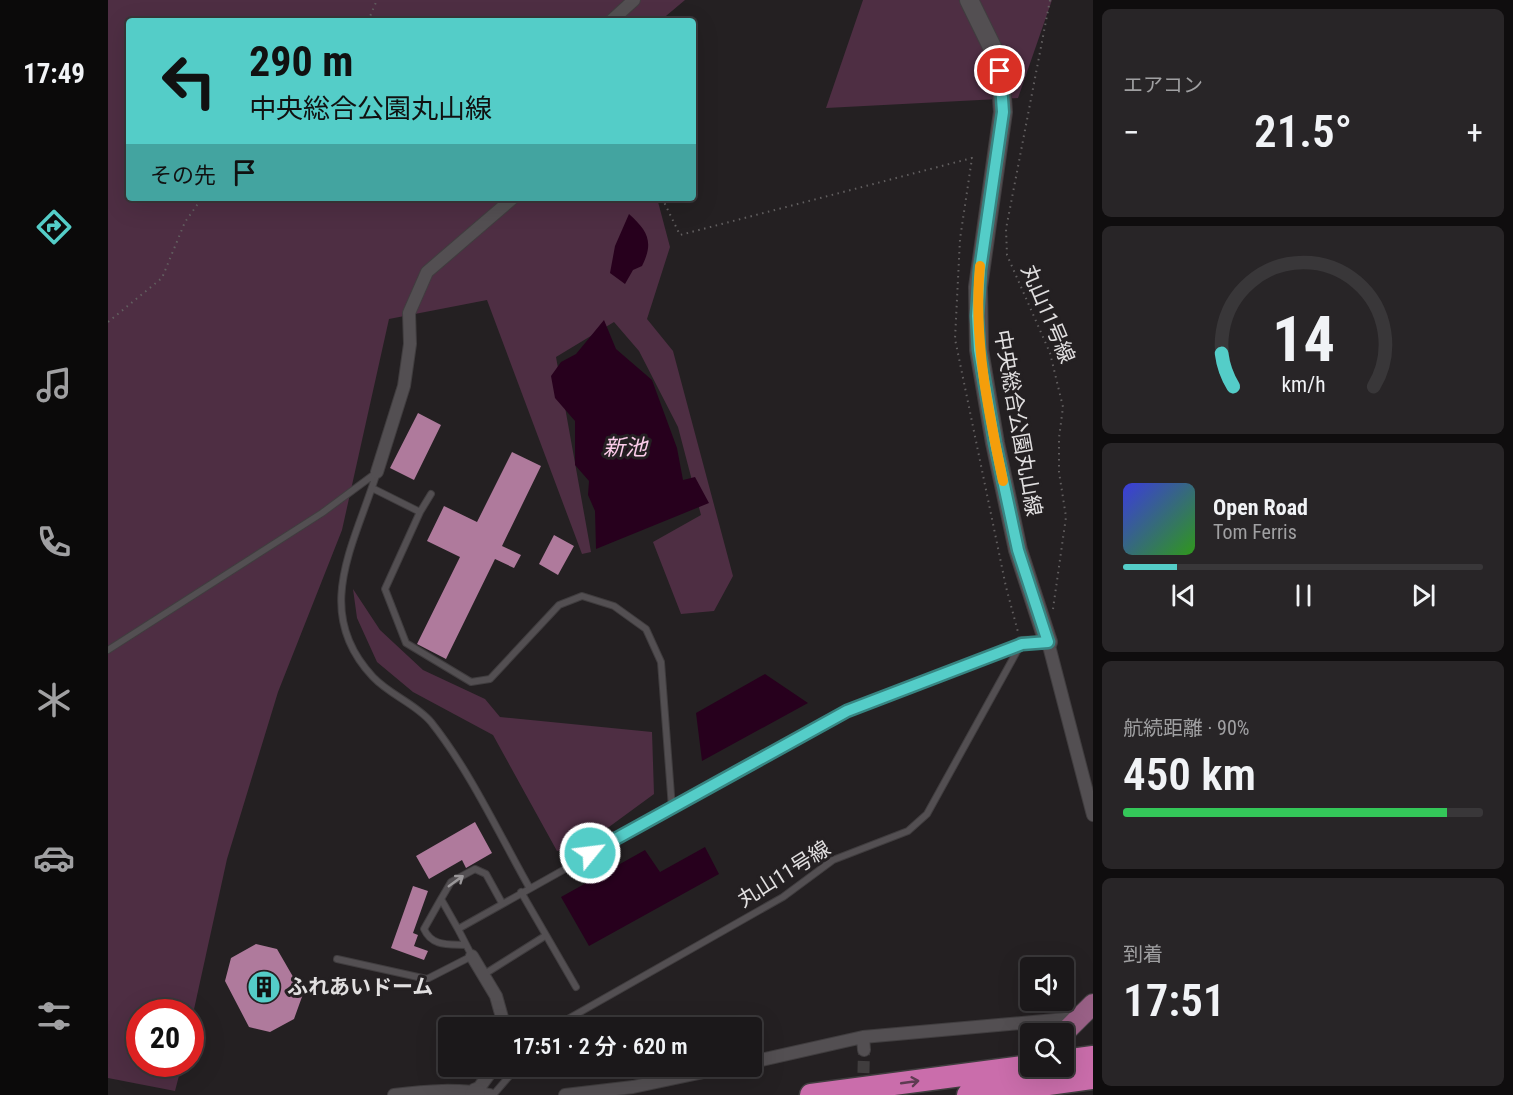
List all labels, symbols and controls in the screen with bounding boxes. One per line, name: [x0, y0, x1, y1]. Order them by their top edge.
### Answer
text: 290 m: [249, 37, 354, 86]
icon: left: [150, 42, 228, 120]
pin: [974, 45, 1025, 96]
icon: arrive: [983, 54, 1016, 87]
text: 17:49: [23, 58, 85, 90]
text: エアコン: [1123, 73, 1203, 97]
text: 中央総合公園丸山線: [249, 93, 492, 125]
text: 21.5°: [1254, 105, 1352, 158]
text: −: [1123, 113, 1140, 152]
text: +: [1467, 113, 1483, 152]
icon: arrive: [228, 156, 261, 189]
text: その先: [150, 163, 216, 188]
icon: directions: [33, 206, 75, 248]
street label: 丸山11号線: [1016, 261, 1080, 367]
text: 14: [1271, 303, 1335, 376]
street label: 中央総合公園丸山線: [990, 328, 1046, 518]
icon: music: [33, 364, 75, 406]
text: km/h: [1281, 373, 1325, 398]
water label: 新池: [603, 435, 649, 460]
text: Open Road: [1213, 495, 1308, 520]
text: Tom Ferris: [1213, 520, 1297, 544]
icon: phone: [33, 521, 75, 563]
icon: previous: [1167, 579, 1200, 612]
icon: pause: [1287, 579, 1320, 612]
icon: next: [1407, 579, 1440, 612]
icon: climate: [33, 679, 75, 721]
text: 航続距離 · 90%: [1123, 716, 1249, 740]
text: 450 km: [1123, 748, 1256, 801]
position arrow: [558, 821, 622, 885]
street label: 丸山11号線: [733, 836, 835, 912]
icon: car: [33, 837, 75, 879]
one-way arrow: [448, 875, 464, 887]
text: 到着: [1123, 942, 1163, 966]
map controls: [1020, 957, 1074, 1077]
button: sound: [1020, 957, 1074, 1011]
building icon: ふれあいドーム: [246, 969, 282, 1005]
text: 17:51: [1123, 974, 1225, 1027]
place label: ふれあいドーム: [287, 975, 433, 999]
icon: filters: [33, 995, 75, 1037]
speed limit sign: 20: [126, 999, 204, 1077]
button: search: [1020, 1023, 1074, 1077]
text: 17:51 · 2 分 · 620 m: [512, 1034, 688, 1059]
one-way arrow: [900, 1076, 920, 1087]

